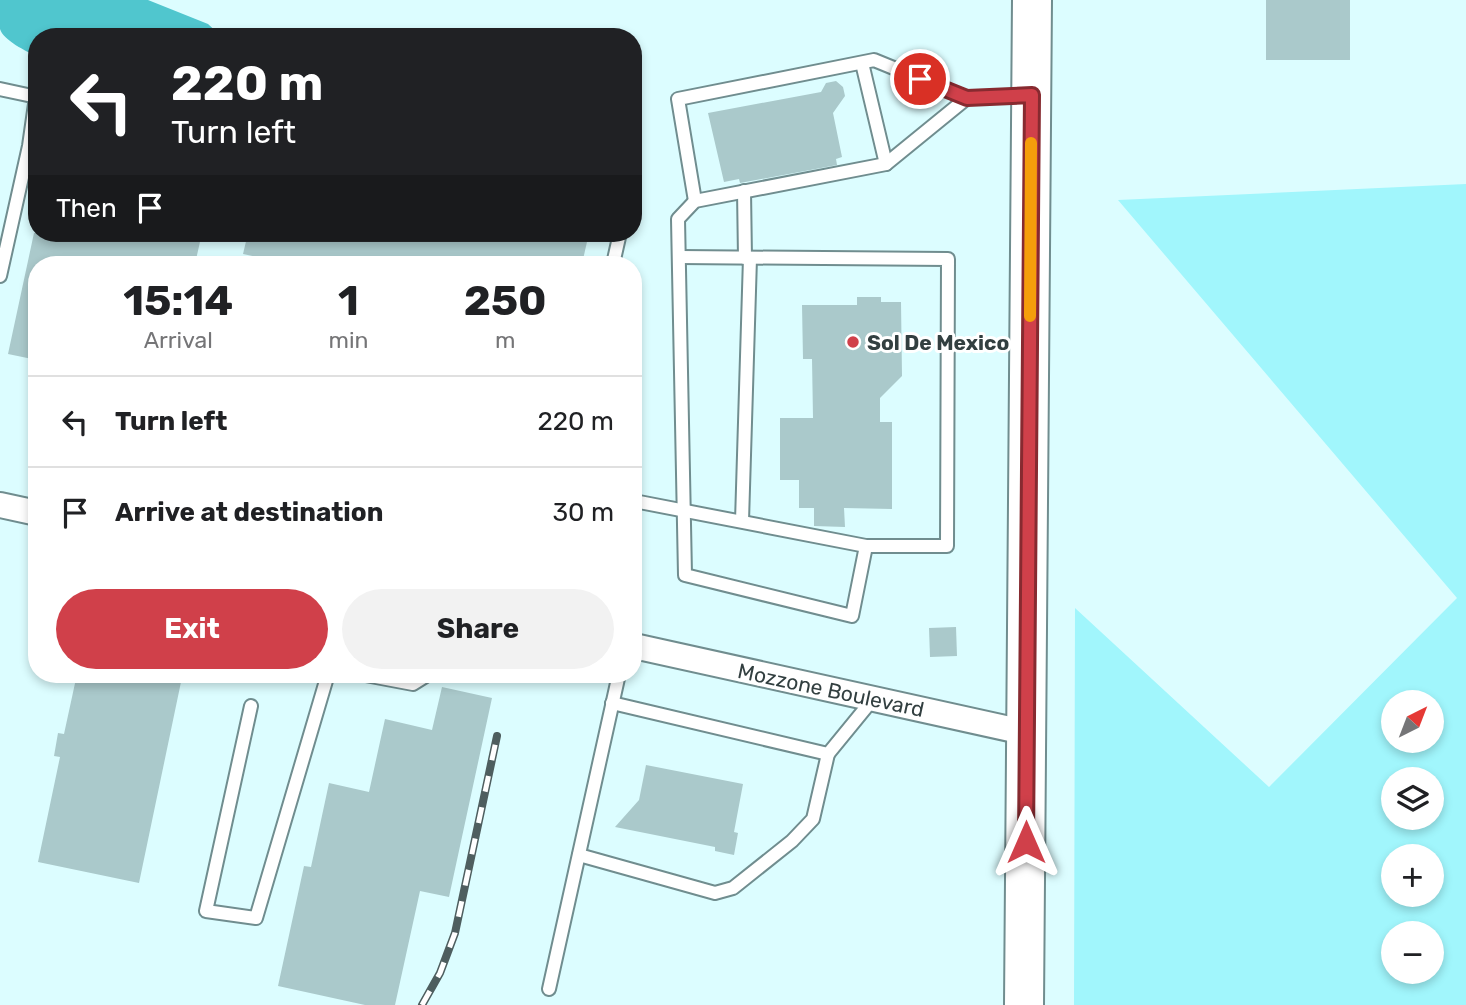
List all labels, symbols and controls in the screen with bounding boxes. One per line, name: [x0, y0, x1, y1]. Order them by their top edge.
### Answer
pin: [890, 49, 950, 109]
text: 220 m: [171, 54, 323, 112]
icon: left: [56, 56, 147, 147]
icon: arrive: [901, 60, 939, 98]
text: Turn left: [171, 113, 296, 151]
icon: arrive: [131, 189, 169, 227]
text: Then: [56, 193, 117, 224]
text: 15:14: [123, 276, 233, 326]
text: 1: [338, 276, 359, 326]
text: 250: [464, 276, 547, 326]
text: Arrival: [144, 326, 213, 354]
text: min: [328, 326, 368, 354]
text: m: [495, 326, 515, 354]
place label: Sol De Mexico: [867, 330, 1009, 355]
marker: Sol De Mexico: [845, 334, 861, 350]
icon: left: [56, 403, 94, 441]
text: Turn left: [115, 406, 227, 437]
text: 220 m: [537, 406, 614, 437]
icon: arrive: [56, 494, 94, 532]
text: Arrive at destination: [115, 497, 383, 528]
text: 30 m: [552, 497, 614, 528]
button: Exit: [56, 589, 328, 669]
button: Share: [342, 589, 614, 669]
street label: Mozzone Boulevard: [736, 658, 926, 722]
north arrow: [1381, 690, 1444, 752]
map controls: [1381, 690, 1444, 984]
button: layers: [1381, 767, 1444, 830]
position arrow: [989, 805, 1063, 879]
button: +: [1381, 844, 1444, 907]
button: −: [1381, 921, 1444, 984]

